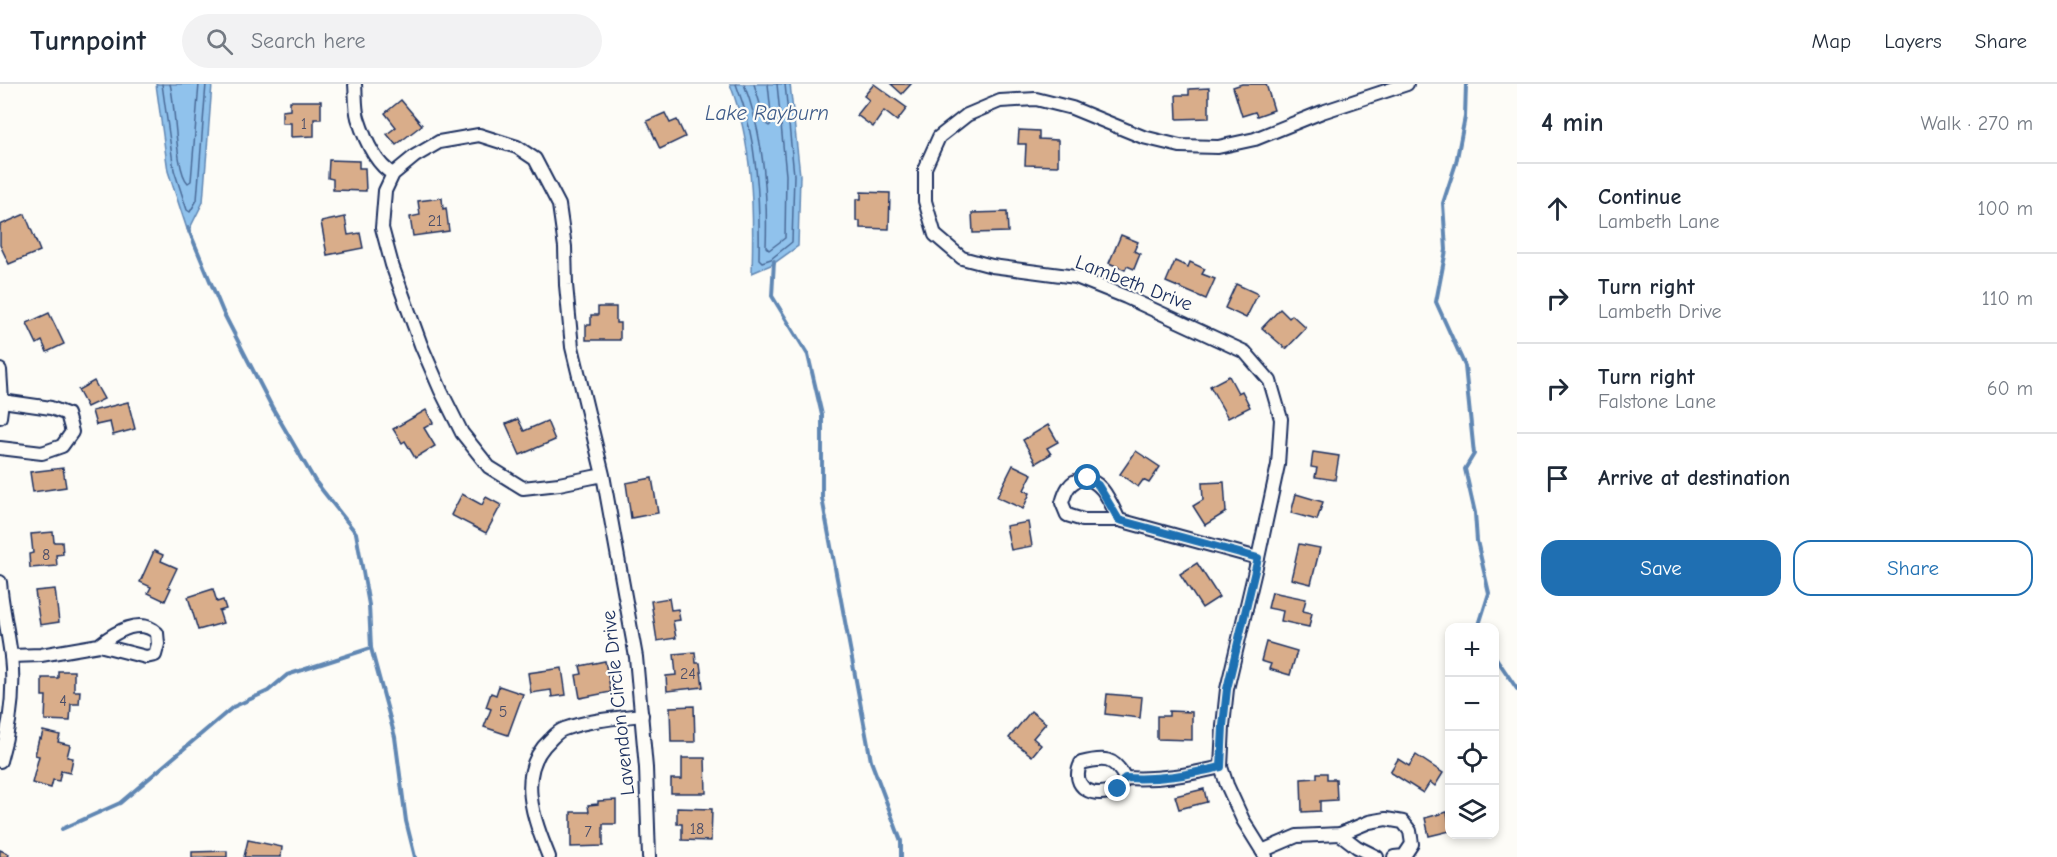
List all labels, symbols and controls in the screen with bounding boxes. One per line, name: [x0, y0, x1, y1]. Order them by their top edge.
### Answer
search box: [182, 14, 602, 68]
text: Turnpoint: [30, 25, 146, 57]
icon: search: [203, 25, 236, 58]
text: Search here: [251, 28, 365, 54]
text: Map: [1812, 29, 1851, 53]
text: Layers: [1884, 29, 1942, 53]
text: Share: [1975, 29, 2027, 53]
water label: Lake Rayburn: [705, 101, 829, 125]
text: 4 min: [1541, 108, 1604, 138]
text: Walk · 270 m: [1920, 112, 2033, 135]
house number: 1: [301, 115, 307, 133]
text: Continue: [1598, 184, 1681, 210]
icon: ahead: [1541, 192, 1574, 225]
text: 100 m: [1978, 197, 2033, 220]
text: Lambeth Lane: [1598, 210, 1719, 233]
house number: 21: [428, 212, 442, 230]
street label: Lambeth Drive: [1072, 250, 1196, 316]
text: Turn right: [1598, 274, 1695, 300]
icon: right: [1541, 282, 1574, 315]
text: 110 m: [1982, 287, 2033, 310]
text: Lambeth Drive: [1598, 300, 1721, 323]
text: Turn right: [1598, 364, 1695, 390]
icon: right: [1541, 372, 1574, 405]
text: 60 m: [1987, 377, 2033, 400]
text: Falstone Lane: [1598, 390, 1716, 413]
icon: arrive: [1541, 462, 1574, 495]
route start: [1074, 464, 1100, 490]
text: Arrive at destination: [1598, 465, 1790, 491]
button: Save: [1541, 540, 1781, 596]
button: Share: [1793, 540, 2033, 596]
house number: 8: [42, 546, 50, 564]
street label: Lavendon Circle Drive: [597, 609, 639, 797]
map controls: [1445, 623, 1499, 839]
button: +: [1445, 623, 1499, 677]
house number: 24: [680, 665, 696, 683]
button: −: [1445, 677, 1499, 731]
house number: 4: [59, 692, 67, 710]
house number: 5: [499, 703, 507, 721]
button: locate: [1445, 731, 1499, 785]
route end: [1104, 775, 1130, 801]
button: layers: [1445, 785, 1499, 839]
house number: 18: [690, 820, 704, 838]
house number: 7: [584, 823, 592, 841]

